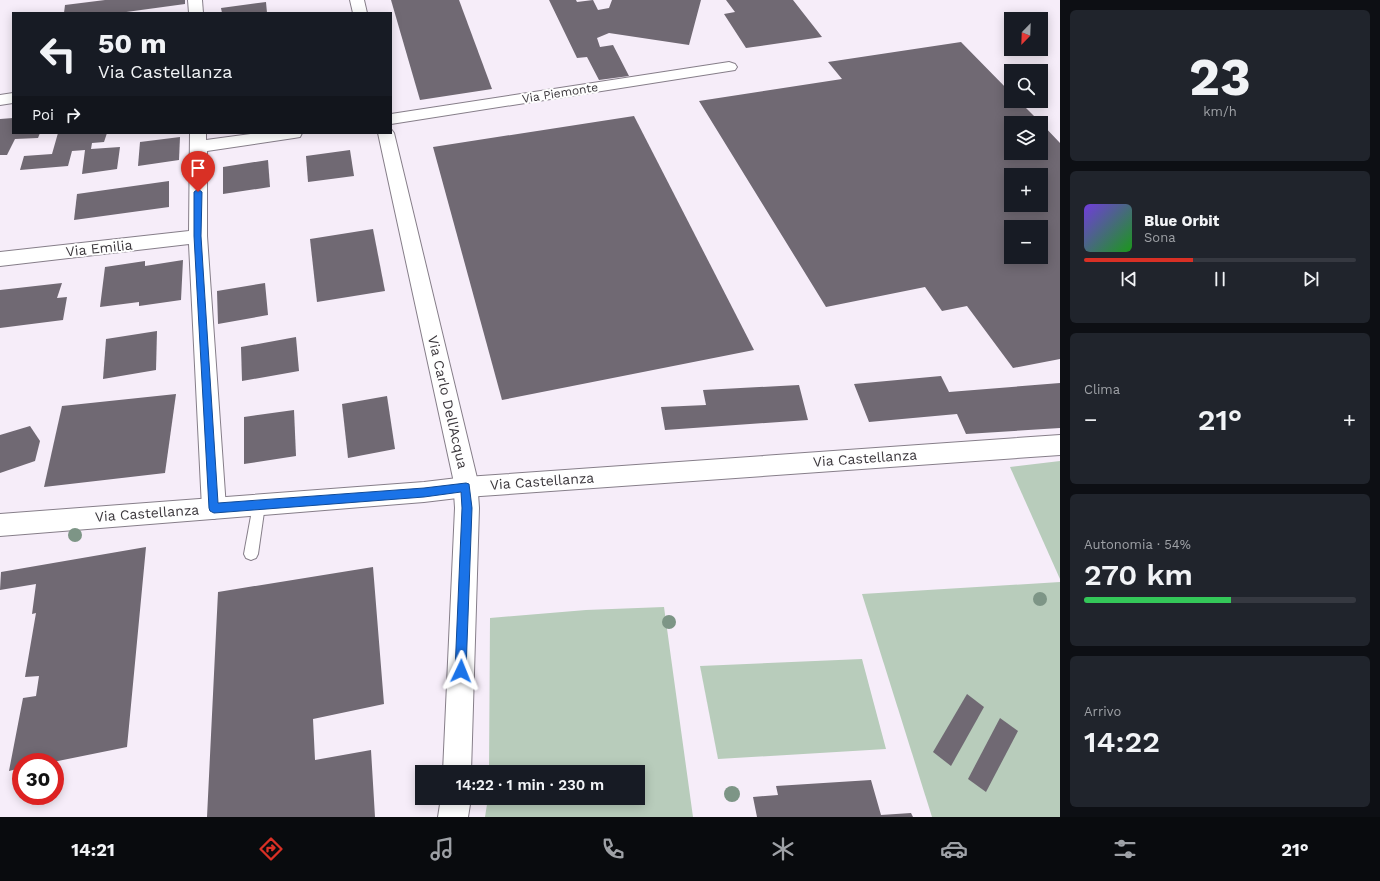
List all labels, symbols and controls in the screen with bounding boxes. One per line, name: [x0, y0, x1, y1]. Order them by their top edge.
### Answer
north arrow: [1004, 12, 1048, 56]
map controls: [1004, 12, 1048, 264]
text: 50 m: [98, 27, 167, 60]
icon: left: [32, 28, 84, 80]
text: 23: [1189, 47, 1251, 108]
text: Via Castellanza: [98, 61, 232, 82]
button: search: [1004, 64, 1048, 108]
street label: Via Piemonte: [521, 80, 599, 106]
icon: right: [62, 104, 84, 126]
text: km/h: [1203, 104, 1237, 119]
text: Poi: [32, 106, 54, 124]
button: layers: [1004, 116, 1048, 160]
pin: [181, 151, 215, 192]
icon: arrive: [187, 157, 209, 179]
button: +: [1004, 168, 1048, 212]
text: Blue Orbit: [1144, 212, 1219, 230]
button: −: [1004, 220, 1048, 264]
text: Sona: [1144, 230, 1176, 245]
street label: Via Emilia: [65, 237, 133, 259]
icon: previous: [1118, 268, 1140, 290]
icon: pause: [1209, 268, 1231, 290]
icon: next: [1300, 268, 1322, 290]
street label: Via Carlo Dell'Acqua: [425, 334, 471, 470]
text: Clima: [1084, 382, 1120, 397]
text: 21°: [1198, 402, 1242, 437]
text: −: [1084, 407, 1097, 432]
text: +: [1343, 407, 1356, 432]
street label: Via Castellanza: [812, 446, 918, 470]
street label: Via Castellanza: [489, 469, 595, 493]
street label: Via Castellanza: [94, 501, 200, 525]
text: Autonomia · 54%: [1084, 537, 1191, 552]
text: 270 km: [1084, 557, 1193, 592]
position arrow: [440, 650, 482, 692]
text: Arrivo: [1084, 704, 1121, 719]
text: 14:22: [1084, 724, 1160, 759]
speed limit sign: 30: [12, 753, 64, 805]
text: 14:22 · 1 min · 230 m: [456, 776, 604, 794]
icon: directions: [257, 835, 285, 863]
icon: music: [428, 835, 456, 863]
icon: phone: [599, 835, 627, 863]
icon: climate: [769, 835, 797, 863]
icon: car: [940, 835, 968, 863]
icon: filters: [1111, 835, 1139, 863]
text: 14:21: [71, 839, 115, 860]
text: 21°: [1281, 839, 1309, 860]

